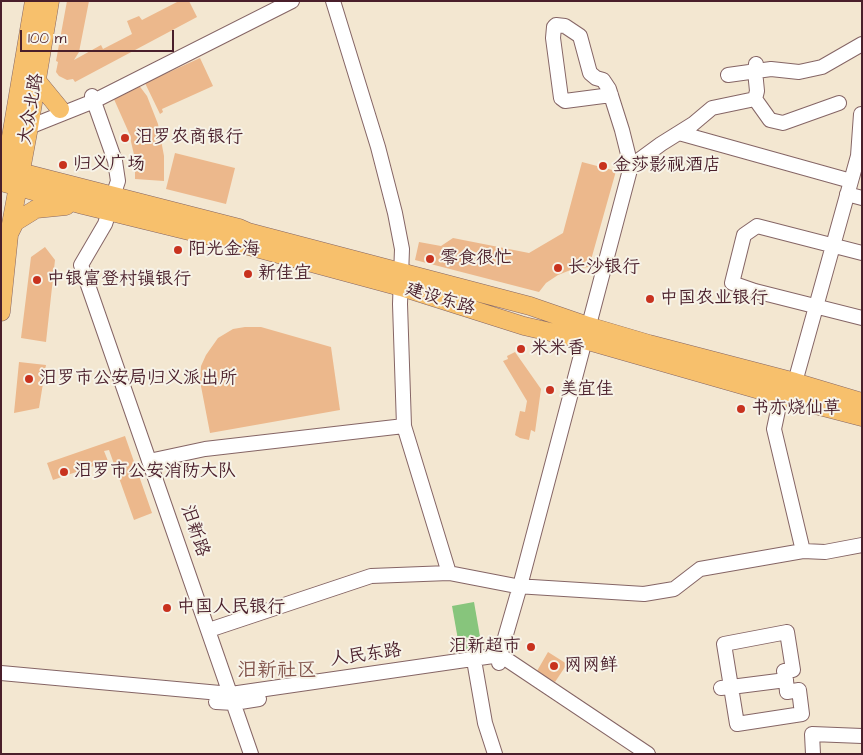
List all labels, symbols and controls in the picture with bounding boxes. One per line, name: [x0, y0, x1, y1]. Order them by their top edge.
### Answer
scale bar: [22, 20, 176, 52]
text: 100 m: [28, 28, 67, 49]
street label: 大众北路: [15, 72, 49, 146]
place label: 汨罗农商银行: [135, 127, 243, 149]
marker: 汨罗农商银行: [119, 132, 131, 144]
place label: 归义广场: [73, 154, 145, 176]
place label: 金莎影视酒店: [613, 155, 721, 177]
marker: 归义广场: [57, 159, 69, 171]
marker: 金莎影视酒店: [597, 160, 609, 172]
place label: 阳光金海: [188, 239, 260, 261]
marker: 阳光金海: [172, 244, 184, 256]
place label: 零食很忙: [440, 248, 512, 270]
marker: 零食很忙: [424, 253, 436, 265]
place label: 长沙银行: [568, 257, 640, 279]
marker: 长沙银行: [552, 262, 564, 274]
place label: 新佳宜: [258, 263, 312, 285]
marker: 新佳宜: [242, 268, 254, 280]
place label: 中银富登村镇银行: [47, 269, 191, 291]
marker: 中银富登村镇银行: [31, 274, 43, 286]
street label: 建设东路: [402, 279, 478, 321]
place label: 中国农业银行: [660, 288, 768, 310]
marker: 中国农业银行: [644, 293, 656, 305]
place label: 米米香: [531, 338, 585, 360]
marker: 米米香: [515, 343, 527, 355]
place label: 汨罗市公安局归义派出所: [39, 368, 237, 390]
marker: 汨罗市公安局归义派出所: [23, 373, 35, 385]
place label: 美宜佳: [560, 379, 614, 401]
marker: 美宜佳: [544, 384, 556, 396]
place label: 书亦烧仙草: [751, 398, 841, 420]
marker: 书亦烧仙草: [735, 403, 747, 415]
place label: 汨罗市公安消防大队: [74, 461, 236, 483]
marker: 汨罗市公安消防大队: [58, 466, 70, 478]
street label: 汨新路: [175, 502, 213, 560]
place label: 中国人民银行: [177, 597, 285, 619]
marker: 中国人民银行: [161, 602, 173, 614]
place label: 汨新超市: [449, 636, 521, 658]
street label: 人民东路: [329, 640, 403, 672]
marker: 汨新超市: [525, 641, 537, 653]
place label: 网网鲜: [564, 655, 618, 677]
district label: 汨新社区: [237, 660, 317, 684]
marker: 网网鲜: [548, 660, 560, 672]

